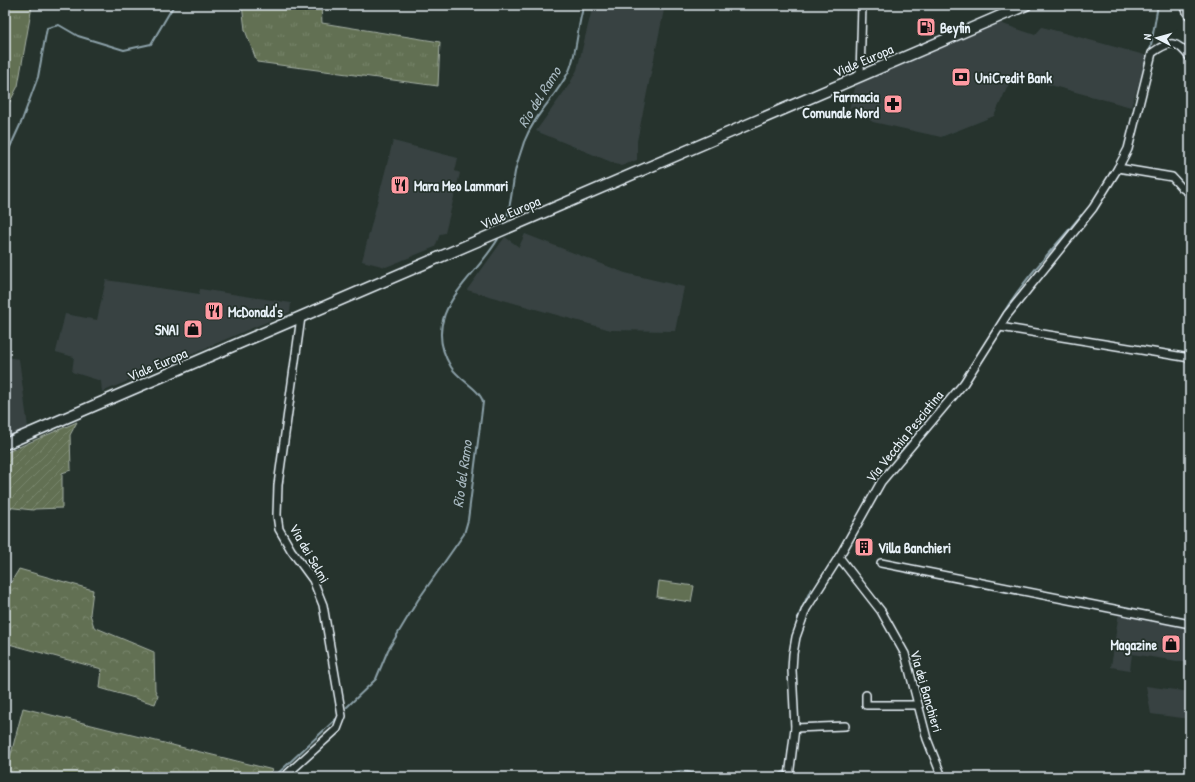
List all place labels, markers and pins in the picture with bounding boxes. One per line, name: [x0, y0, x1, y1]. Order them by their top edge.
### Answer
fuel station icon: Beyfin: [915, 16, 937, 38]
place label: Beyfin: [940, 18, 971, 39]
bank icon: UniCredit Bank: [950, 66, 972, 88]
place label: UniCredit Bank: [975, 68, 1052, 87]
place label: Farmacia Comunale Nord: [802, 87, 880, 122]
pharmacy icon: Farmacia Comunale Nord: [882, 93, 904, 115]
restaurant icon: Mara Meo Lammari: [389, 174, 411, 196]
place label: Mara Meo Lammari: [414, 176, 508, 195]
restaurant icon: McDonald's: [203, 300, 225, 322]
place label: McDonald's: [228, 302, 283, 321]
shop icon: SNAI: [182, 318, 204, 340]
place label: SNAI: [155, 320, 179, 339]
building icon: Villa Banchieri: [853, 536, 875, 558]
place label: Villa Banchieri: [878, 538, 951, 557]
shop icon: Magazine: [1160, 633, 1182, 655]
place label: Magazine: [1110, 635, 1157, 656]

